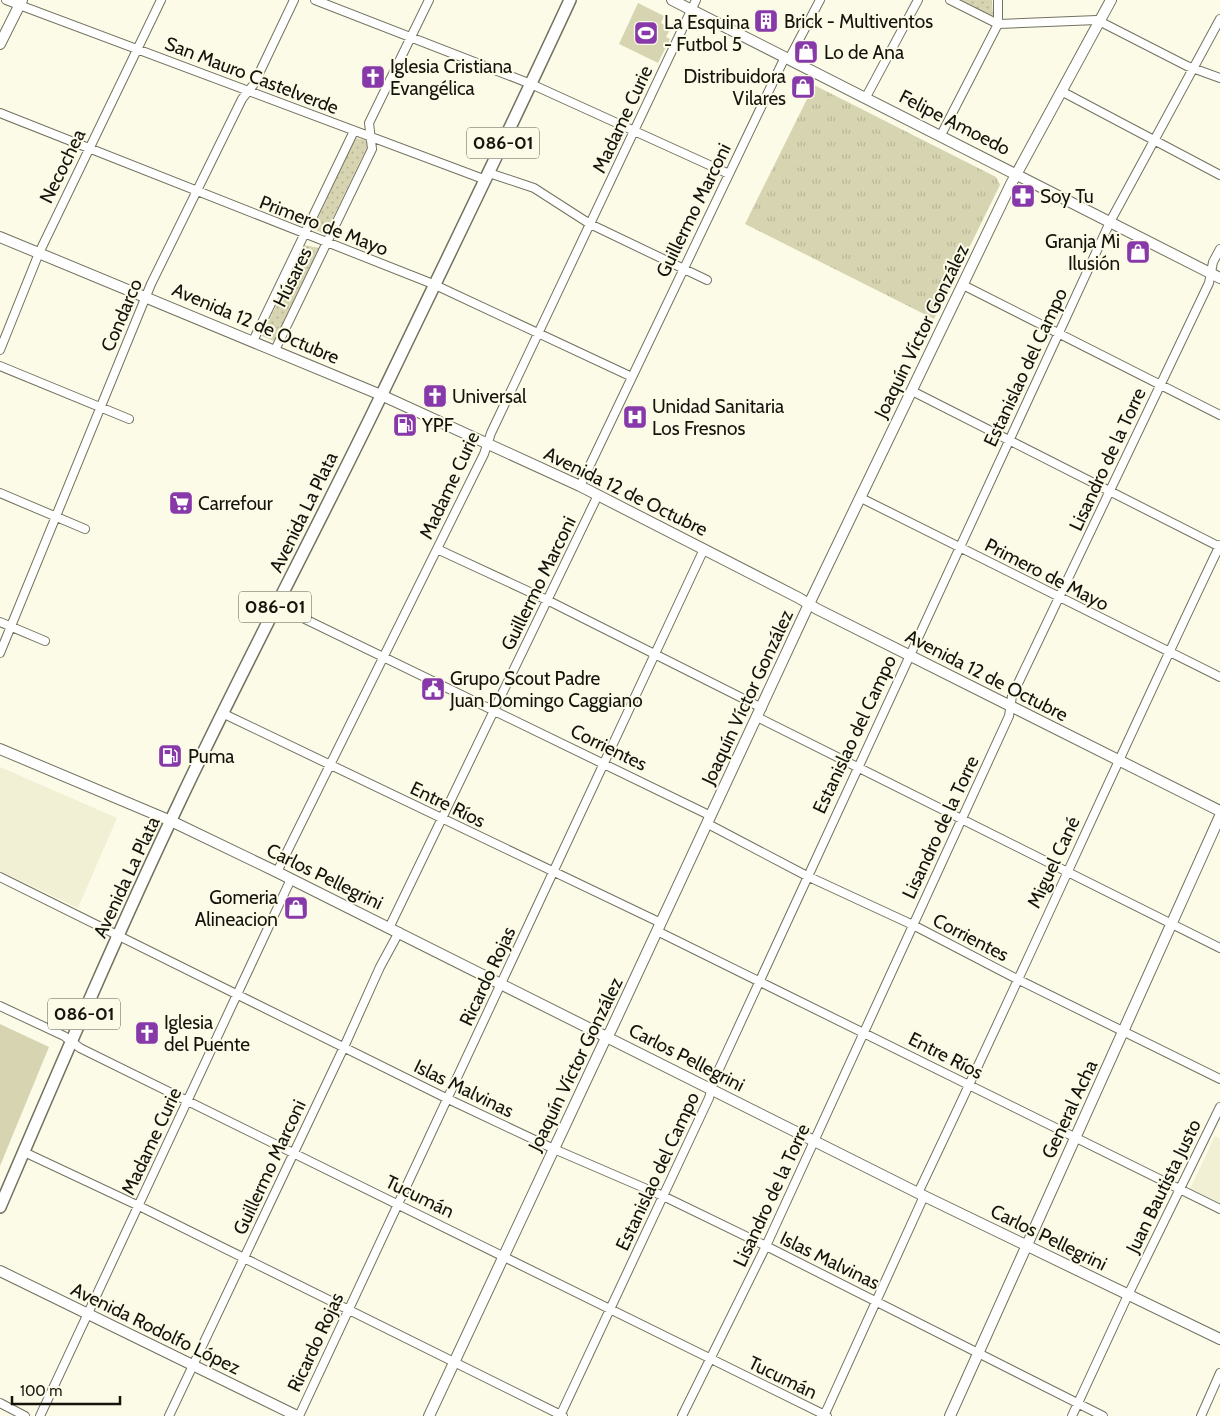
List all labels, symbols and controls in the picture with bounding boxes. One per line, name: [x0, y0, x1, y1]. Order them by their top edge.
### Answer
building icon: Brick - Multiventos: [753, 8, 779, 34]
place label: Brick - Multiventos: [784, 10, 933, 33]
place label: La Esquina - Futbol 5: [664, 11, 750, 56]
sports icon: La Esquina - Futbol 5: [633, 20, 659, 46]
street label: San Mauro Castelverde: [162, 32, 342, 119]
shop icon: Lo de Ana: [793, 39, 819, 65]
place label: Lo de Ana: [824, 41, 904, 64]
place label: Iglesia Cristiana Evangélica: [390, 55, 512, 100]
street label: Madame Curie: [588, 62, 657, 177]
church icon: Iglesia Cristiana Evangélica: [360, 64, 386, 90]
place label: Distribuidora Vilares: [683, 65, 786, 110]
shop icon: Distribuidora Vilares: [790, 74, 816, 100]
street label: Felipe Amoedo: [895, 85, 1014, 160]
street label: Necochea: [35, 125, 90, 207]
road number: 086-01: [467, 128, 539, 158]
street label: Guillermo Marconi: [651, 139, 736, 281]
pharmacy icon: Soy Tu: [1010, 183, 1036, 209]
place label: Soy Tu: [1040, 185, 1094, 208]
street label: Primero de Mayo: [256, 190, 391, 261]
place label: Granja Mi Ilusión: [1045, 230, 1120, 275]
shop icon: Granja Mi Ilusión: [1125, 239, 1151, 265]
street label: Joaquín Víctor González: [869, 240, 974, 423]
street label: Húsares: [268, 244, 317, 311]
street label: Condarco: [96, 275, 147, 355]
street label: Avenida 12 de Octubre: [169, 278, 343, 369]
street label: Estanislao del Campo: [979, 284, 1072, 450]
church icon: Universal: [422, 383, 448, 409]
street label: Lisandro de la Torre: [1064, 384, 1151, 534]
place label: Universal: [452, 385, 527, 408]
place label: Unidad Sanitaria Los Fresnos: [652, 395, 784, 440]
hospital icon: Unidad Sanitaria Los Fresnos: [622, 404, 648, 430]
fuel station icon: YPF: [392, 412, 418, 438]
place label: YPF: [421, 414, 454, 437]
street label: Madame Curie: [415, 428, 484, 543]
street label: Avenida 12 de Octubre: [540, 442, 712, 541]
street label: Avenida La Plata: [264, 448, 343, 576]
supermarket icon: Carrefour: [168, 490, 194, 516]
place label: Carrefour: [198, 492, 273, 515]
street label: Guillermo Marconi: [496, 512, 581, 654]
street label: Primero de Mayo: [981, 533, 1113, 616]
road number: 086-01: [239, 592, 311, 622]
street label: Joaquín Víctor González: [696, 606, 798, 789]
street label: Avenida 12 de Octubre: [902, 625, 1072, 726]
street label: Estanislao del Campo: [808, 651, 901, 817]
place label: Grupo Scout Padre Juan Domingo Caggiano: [449, 667, 643, 712]
public building icon: Grupo Scout Padre Juan Domingo Caggiano: [420, 676, 446, 702]
street label: Corrientes: [567, 719, 651, 776]
fuel station icon: Puma: [157, 743, 183, 769]
place label: Puma: [188, 745, 235, 768]
street label: Lisandro de la Torre: [897, 752, 984, 902]
street label: Entre Ríos: [406, 776, 489, 833]
street label: Avenida La Plata: [88, 813, 165, 942]
street label: Miguel Cané: [1022, 813, 1085, 912]
street label: Carlos Pellegrini: [263, 838, 387, 915]
place label: Gomeria Alineacion: [195, 886, 278, 931]
shop icon: Gomeria Alineacion: [283, 895, 309, 921]
street label: Corrientes: [929, 909, 1013, 966]
street label: Ricardo Rojas: [454, 923, 520, 1029]
street label: Joaquín Víctor González: [523, 973, 628, 1156]
road number: 086-01: [48, 999, 120, 1030]
place label: Iglesia del Puente: [164, 1011, 250, 1056]
street label: Carlos Pellegrini: [625, 1018, 749, 1096]
church icon: Iglesia del Puente: [134, 1020, 160, 1046]
street label: Entre Ríos: [905, 1027, 987, 1084]
street label: Islas Malvinas: [410, 1054, 517, 1123]
street label: General Acha: [1037, 1056, 1102, 1162]
street label: Madame Curie: [117, 1084, 186, 1199]
street label: Estanislao del Campo: [611, 1088, 704, 1254]
street label: Guillermo Marconi: [228, 1096, 311, 1238]
street label: Juan Bautista Justo: [1121, 1115, 1206, 1258]
street label: Lisandro de la Torre: [728, 1120, 815, 1270]
street label: Tucumán: [382, 1170, 458, 1223]
street label: Carlos Pellegrini: [987, 1199, 1111, 1276]
street label: Islas Malvinas: [776, 1226, 883, 1295]
street label: Avenida Rodolfo López: [67, 1277, 244, 1379]
street label: Ricardo Rojas: [282, 1289, 348, 1395]
street label: Tucumán: [745, 1351, 821, 1404]
scale bar: [12, 1374, 120, 1406]
text: 100 m: [20, 1382, 62, 1400]

